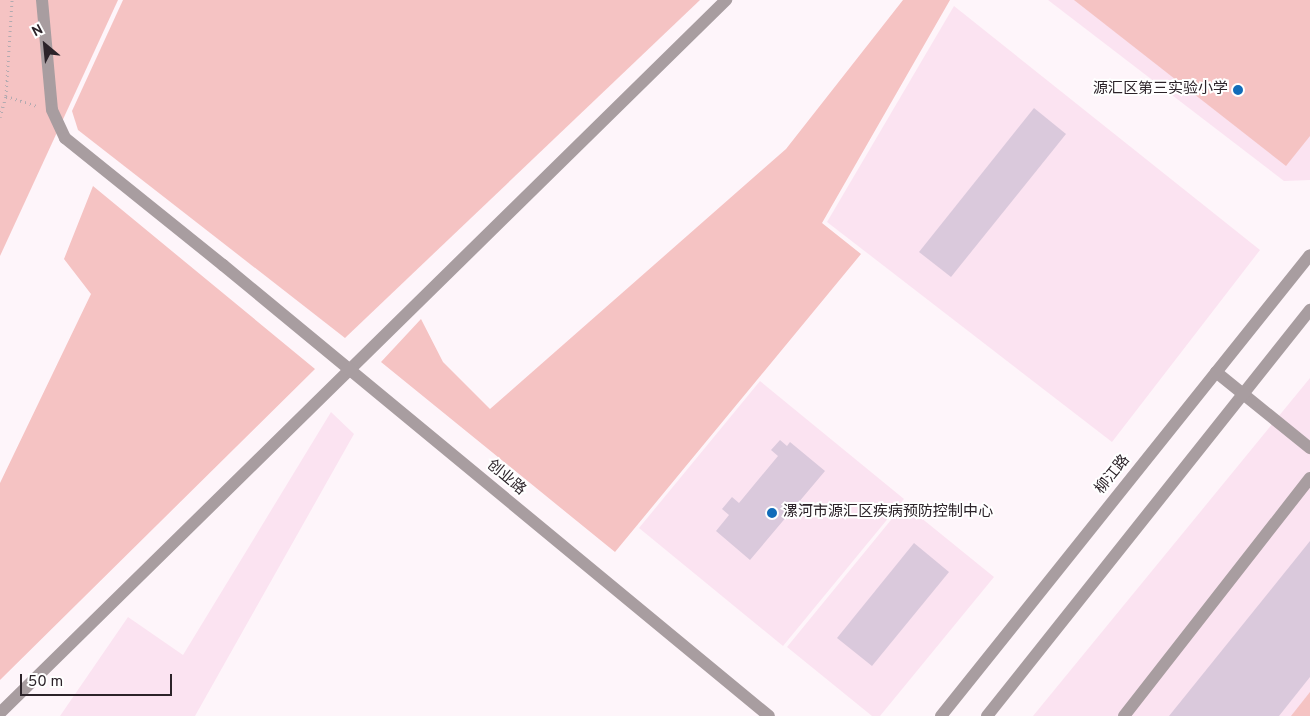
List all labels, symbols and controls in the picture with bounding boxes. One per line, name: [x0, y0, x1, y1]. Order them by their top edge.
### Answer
north arrow: [20, 20, 70, 70]
text: N: [29, 21, 46, 41]
place label: 源汇区第三实验小学: [1093, 81, 1228, 99]
marker: 源汇区第三实验小学: [1232, 84, 1244, 96]
street label: 柳江路: [1092, 452, 1134, 498]
street label: 创业路: [483, 457, 529, 499]
place label: 漯河市源汇区疾病预防控制中心: [783, 504, 993, 522]
marker: 漯河市源汇区疾病预防控制中心: [765, 506, 779, 520]
scale bar: [22, 664, 175, 696]
text: 50 m: [28, 673, 63, 692]

